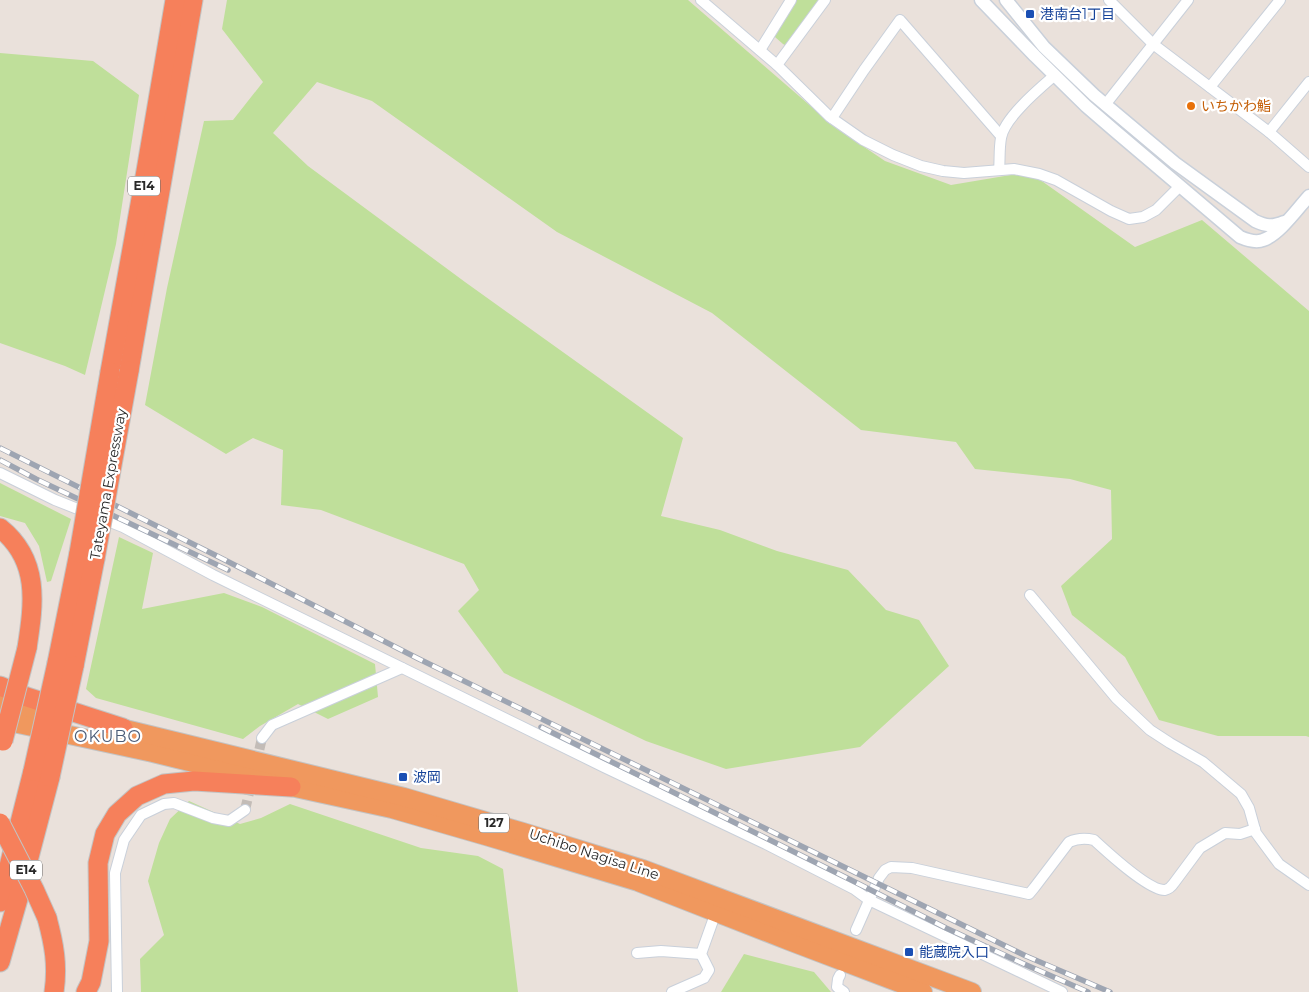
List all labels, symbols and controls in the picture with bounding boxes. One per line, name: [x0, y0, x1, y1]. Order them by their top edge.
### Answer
place label: 港南台1丁目: [1040, 5, 1115, 23]
marker: 港南台1丁目: [1024, 8, 1036, 20]
place label: いちかわ鮨: [1201, 97, 1271, 115]
marker: いちかわ鮨: [1185, 100, 1197, 112]
road number: E14: [128, 177, 160, 196]
street label: Tateyama Expressway: [86, 407, 130, 561]
district label: OKUBO: [74, 727, 142, 746]
place label: 波岡: [413, 768, 441, 786]
marker: 波岡: [397, 771, 409, 783]
road number: 127: [479, 814, 509, 832]
street label: Uchibo Nagisa Line: [527, 824, 661, 884]
road number: E14: [10, 860, 42, 880]
place label: 能蔵院入口: [919, 943, 989, 961]
marker: 能蔵院入口: [903, 946, 915, 958]

